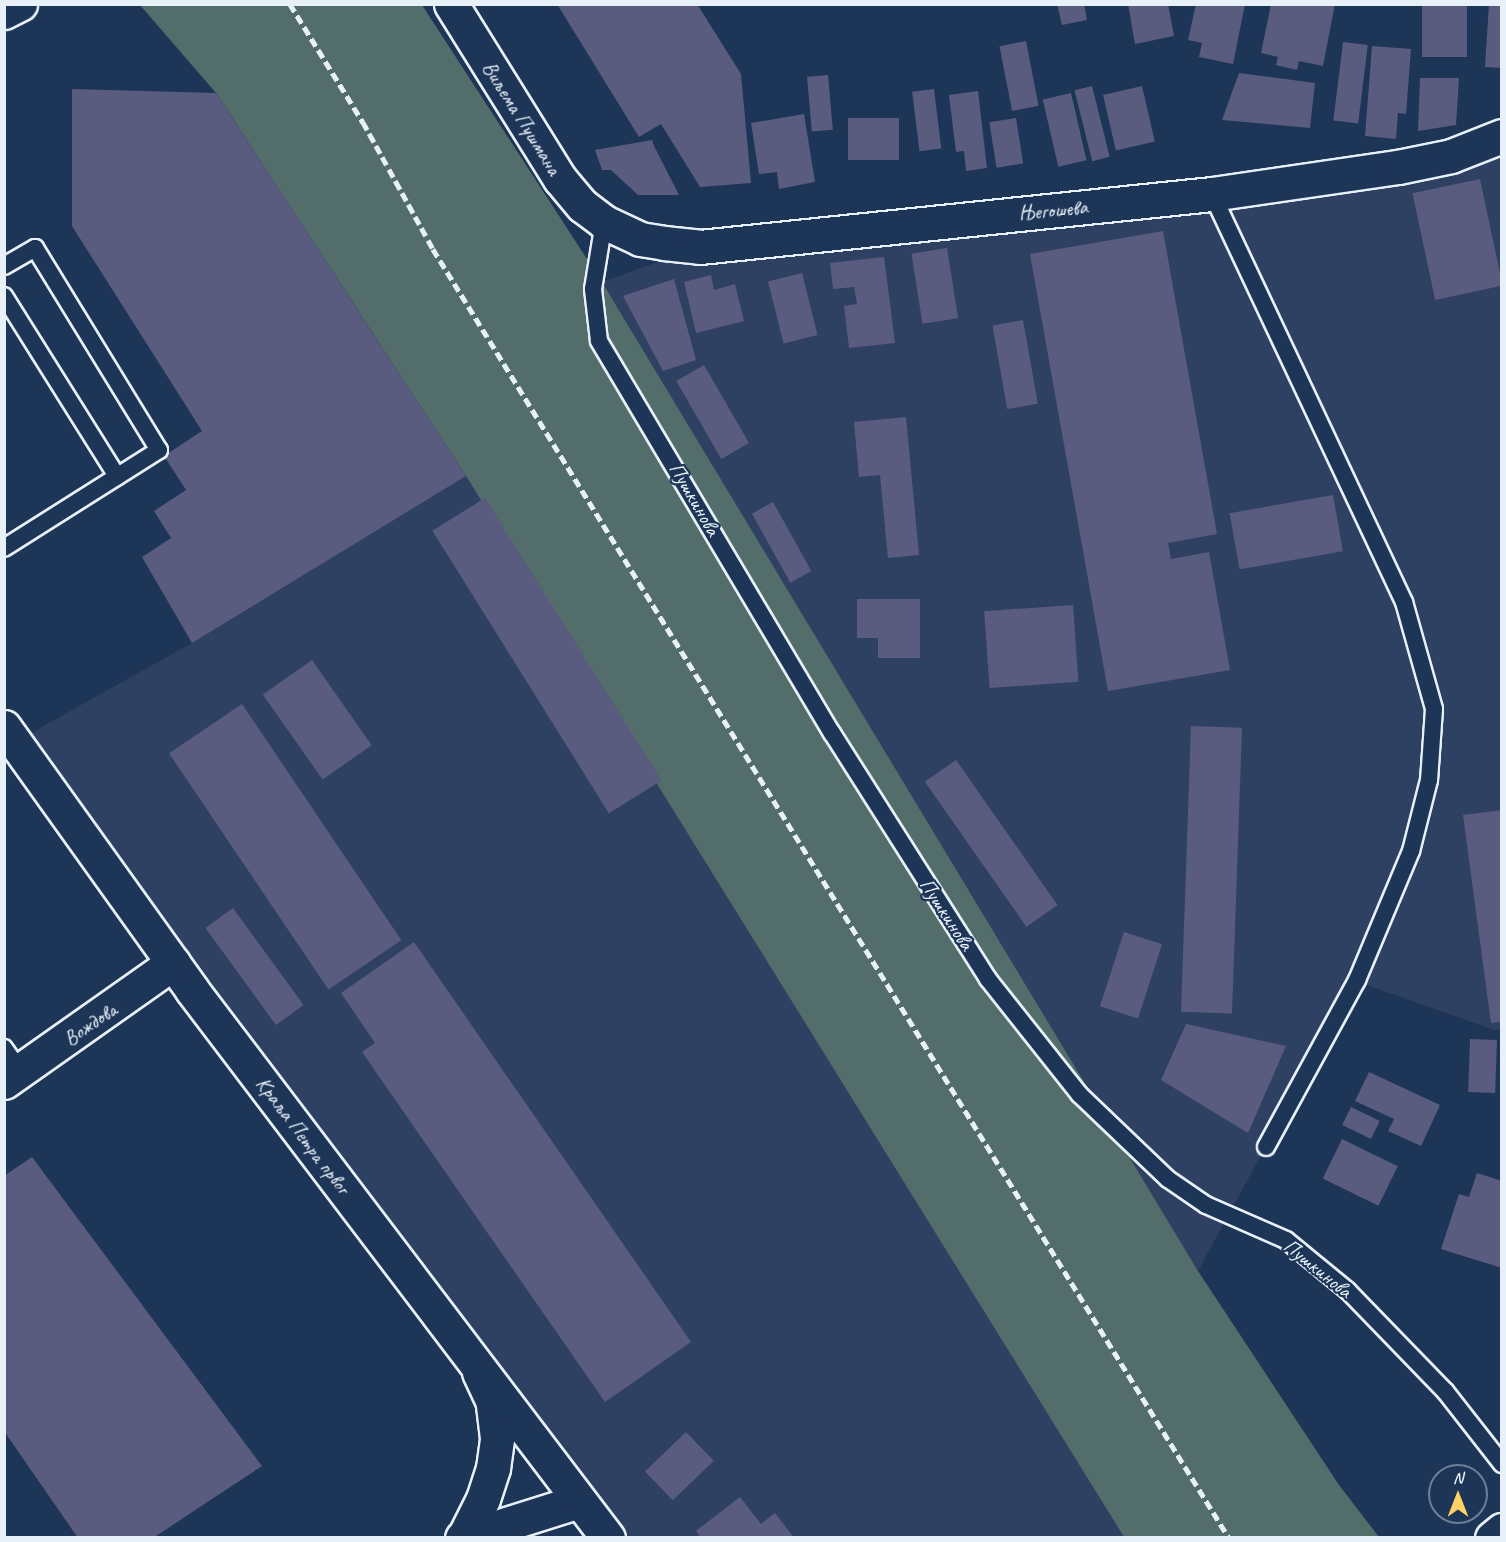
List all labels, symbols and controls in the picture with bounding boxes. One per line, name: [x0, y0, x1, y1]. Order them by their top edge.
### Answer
street label: Виљема Пушмана: [477, 56, 567, 180]
street label: Његошева: [1017, 194, 1089, 226]
street label: Пушкинова: [664, 458, 726, 540]
street label: Пушкинова: [914, 873, 980, 955]
street label: Вождова: [59, 997, 121, 1051]
street label: Краља Петра првог: [251, 1071, 355, 1199]
street label: Пушкинова: [1279, 1233, 1357, 1303]
north arrow: [1428, 1464, 1488, 1524]
text: N: [1453, 1468, 1463, 1488]

